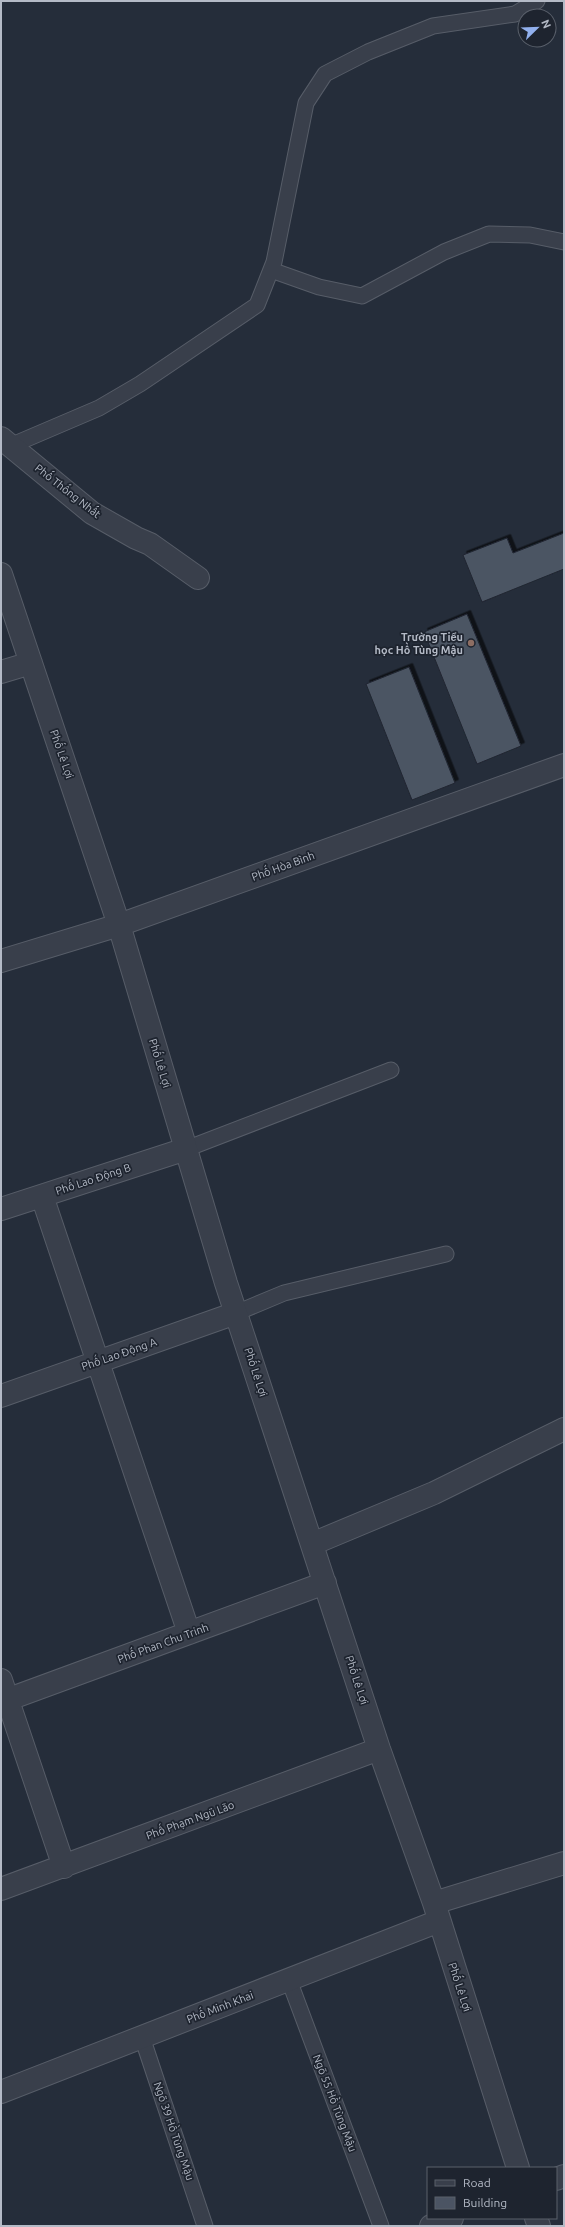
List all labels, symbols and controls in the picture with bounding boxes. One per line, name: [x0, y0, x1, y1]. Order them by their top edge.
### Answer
north arrow: [517, 8, 557, 48]
text: N: [539, 18, 553, 30]
street label: Phố Thống Nhất: [33, 460, 105, 521]
place label: Trường Tiểu học Hồ Tùng Mậu: [375, 631, 463, 656]
marker: Trường Tiểu học Hồ Tùng Mậu: [466, 638, 476, 648]
street label: Phố Lê Lợi: [47, 727, 78, 780]
street label: Phố Hòa Bình: [249, 847, 316, 883]
street label: Phố Lê Lợi: [146, 1036, 175, 1089]
street label: Phố Lao Động B: [53, 1160, 133, 1198]
street label: Phố Lao Động A: [79, 1334, 159, 1373]
street label: Phố Lê Lợi: [241, 1345, 271, 1398]
street label: Phố Phan Chu Trinh: [115, 1619, 210, 1665]
street label: Phố Lê Lợi: [342, 1653, 372, 1706]
street label: Phố Phạm Ngũ Lão: [144, 1797, 236, 1842]
street label: Phố Lê Lợi: [445, 1960, 475, 2013]
street label: Phố Minh Khai: [184, 1987, 255, 2025]
street label: Ngõ 55 Hồ Tùng Mậu: [310, 2052, 361, 2154]
street label: Ngõ 39 Hồ Tùng Mậu: [151, 2080, 198, 2182]
legend: [427, 2167, 557, 2219]
text: Road: [463, 2176, 491, 2189]
text: Building: [463, 2196, 507, 2209]

